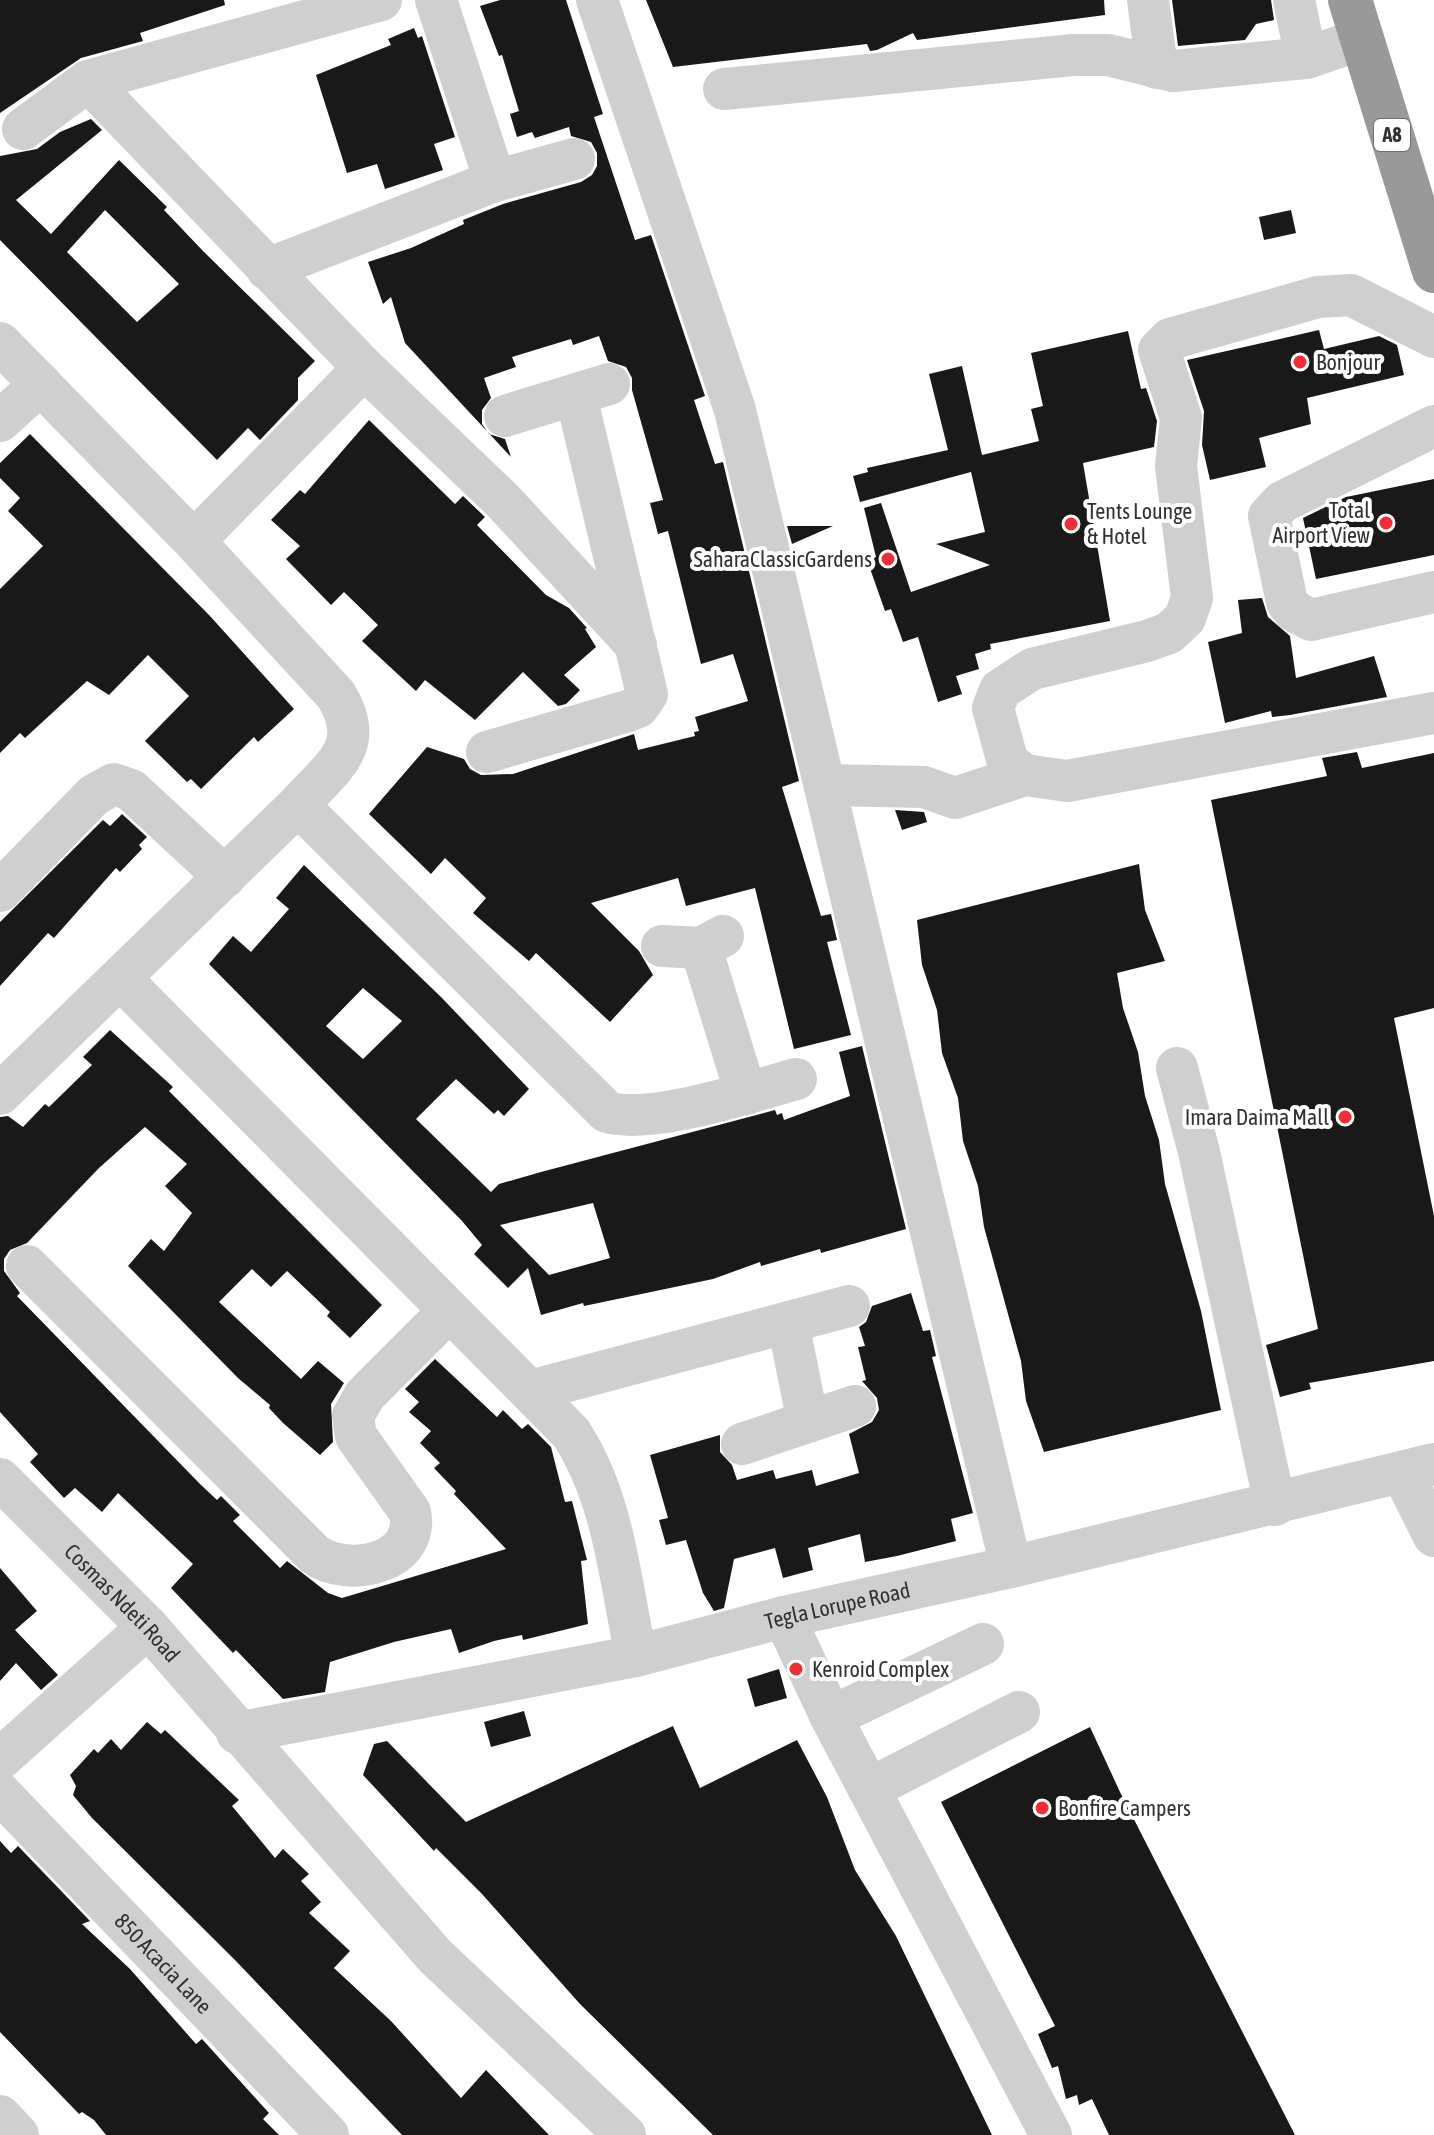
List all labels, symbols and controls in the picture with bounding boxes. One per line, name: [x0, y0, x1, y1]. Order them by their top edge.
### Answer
road number: A8: [1374, 119, 1410, 151]
place label: Bonjour: [1316, 349, 1380, 375]
marker: Bonjour: [1291, 353, 1309, 371]
place label: Total Airport View: [1273, 497, 1370, 548]
place label: Tents Lounge & Hotel: [1087, 498, 1192, 549]
marker: Total Airport View: [1377, 514, 1395, 532]
marker: Tents Lounge & Hotel: [1062, 515, 1080, 533]
place label: SaharaClassicGardens: [693, 546, 872, 572]
marker: SaharaClassicGardens: [879, 550, 897, 568]
place label: Imara Daima Mall: [1185, 1104, 1329, 1130]
marker: Imara Daima Mall: [1336, 1108, 1354, 1126]
street label: Cosmas Ndeti Road: [59, 1538, 185, 1667]
street label: Tegla Lorupe Road: [762, 1577, 913, 1635]
place label: Kenroid Complex: [812, 1656, 949, 1682]
marker: Kenroid Complex: [787, 1660, 805, 1678]
place label: Bonfire Campers: [1058, 1795, 1191, 1821]
marker: Bonfire Campers: [1033, 1799, 1051, 1817]
street label: 850 Acacia Lane: [109, 1908, 217, 2019]

